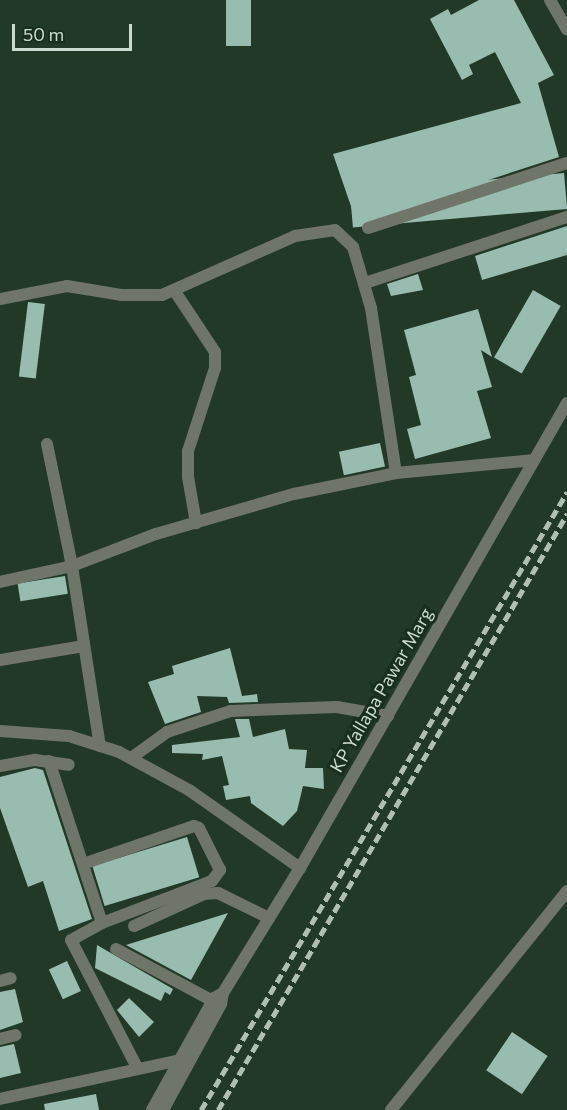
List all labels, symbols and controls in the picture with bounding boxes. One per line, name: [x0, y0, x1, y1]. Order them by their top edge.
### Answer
scale bar: [15, 12, 135, 50]
text: 50 m: [23, 23, 64, 45]
street label: KP Yallapa Pawar Marg: [325, 604, 437, 776]

